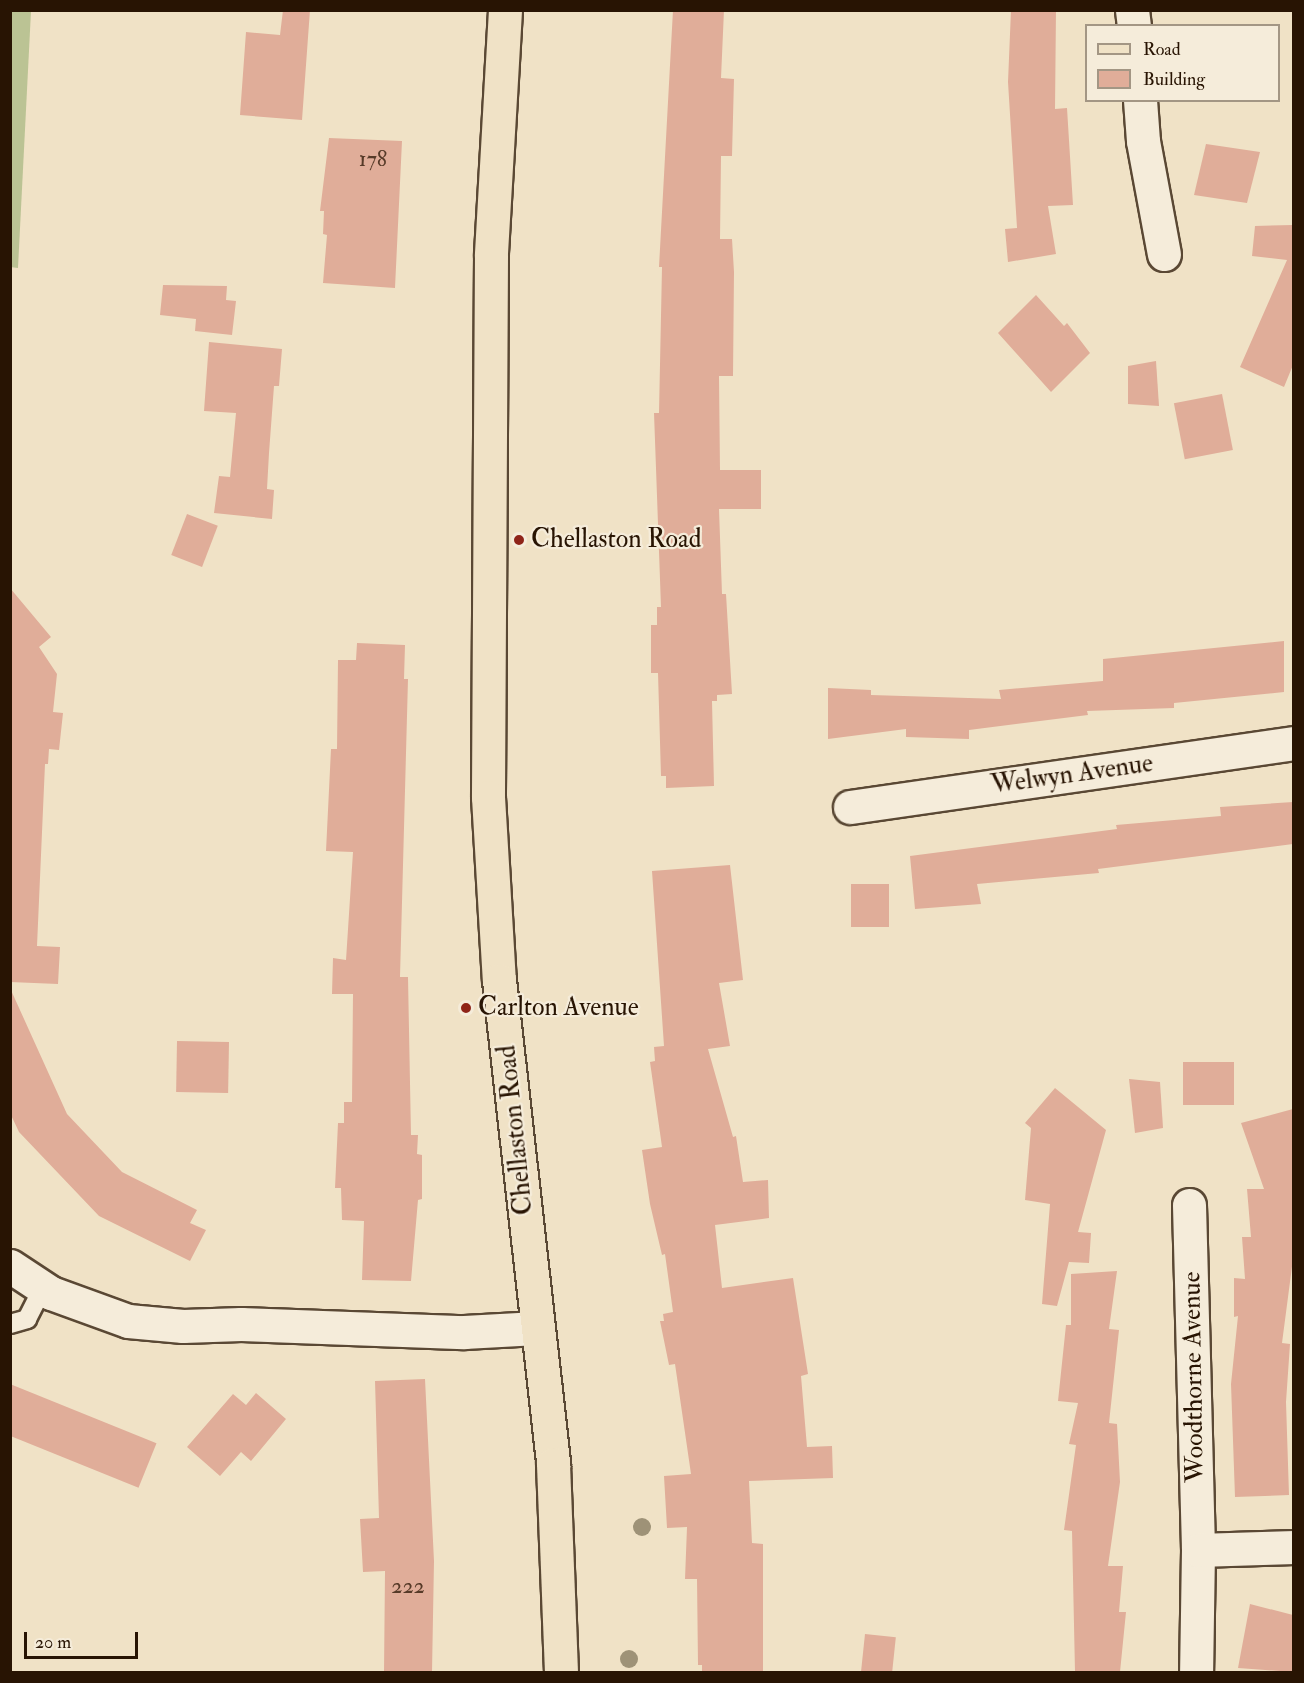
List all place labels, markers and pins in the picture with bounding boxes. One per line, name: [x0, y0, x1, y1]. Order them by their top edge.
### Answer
place label: Chellaston Road: [531, 524, 702, 556]
marker: Chellaston Road: [512, 533, 526, 547]
place label: Carlton Avenue: [478, 992, 639, 1024]
marker: Carlton Avenue: [459, 1001, 473, 1015]

